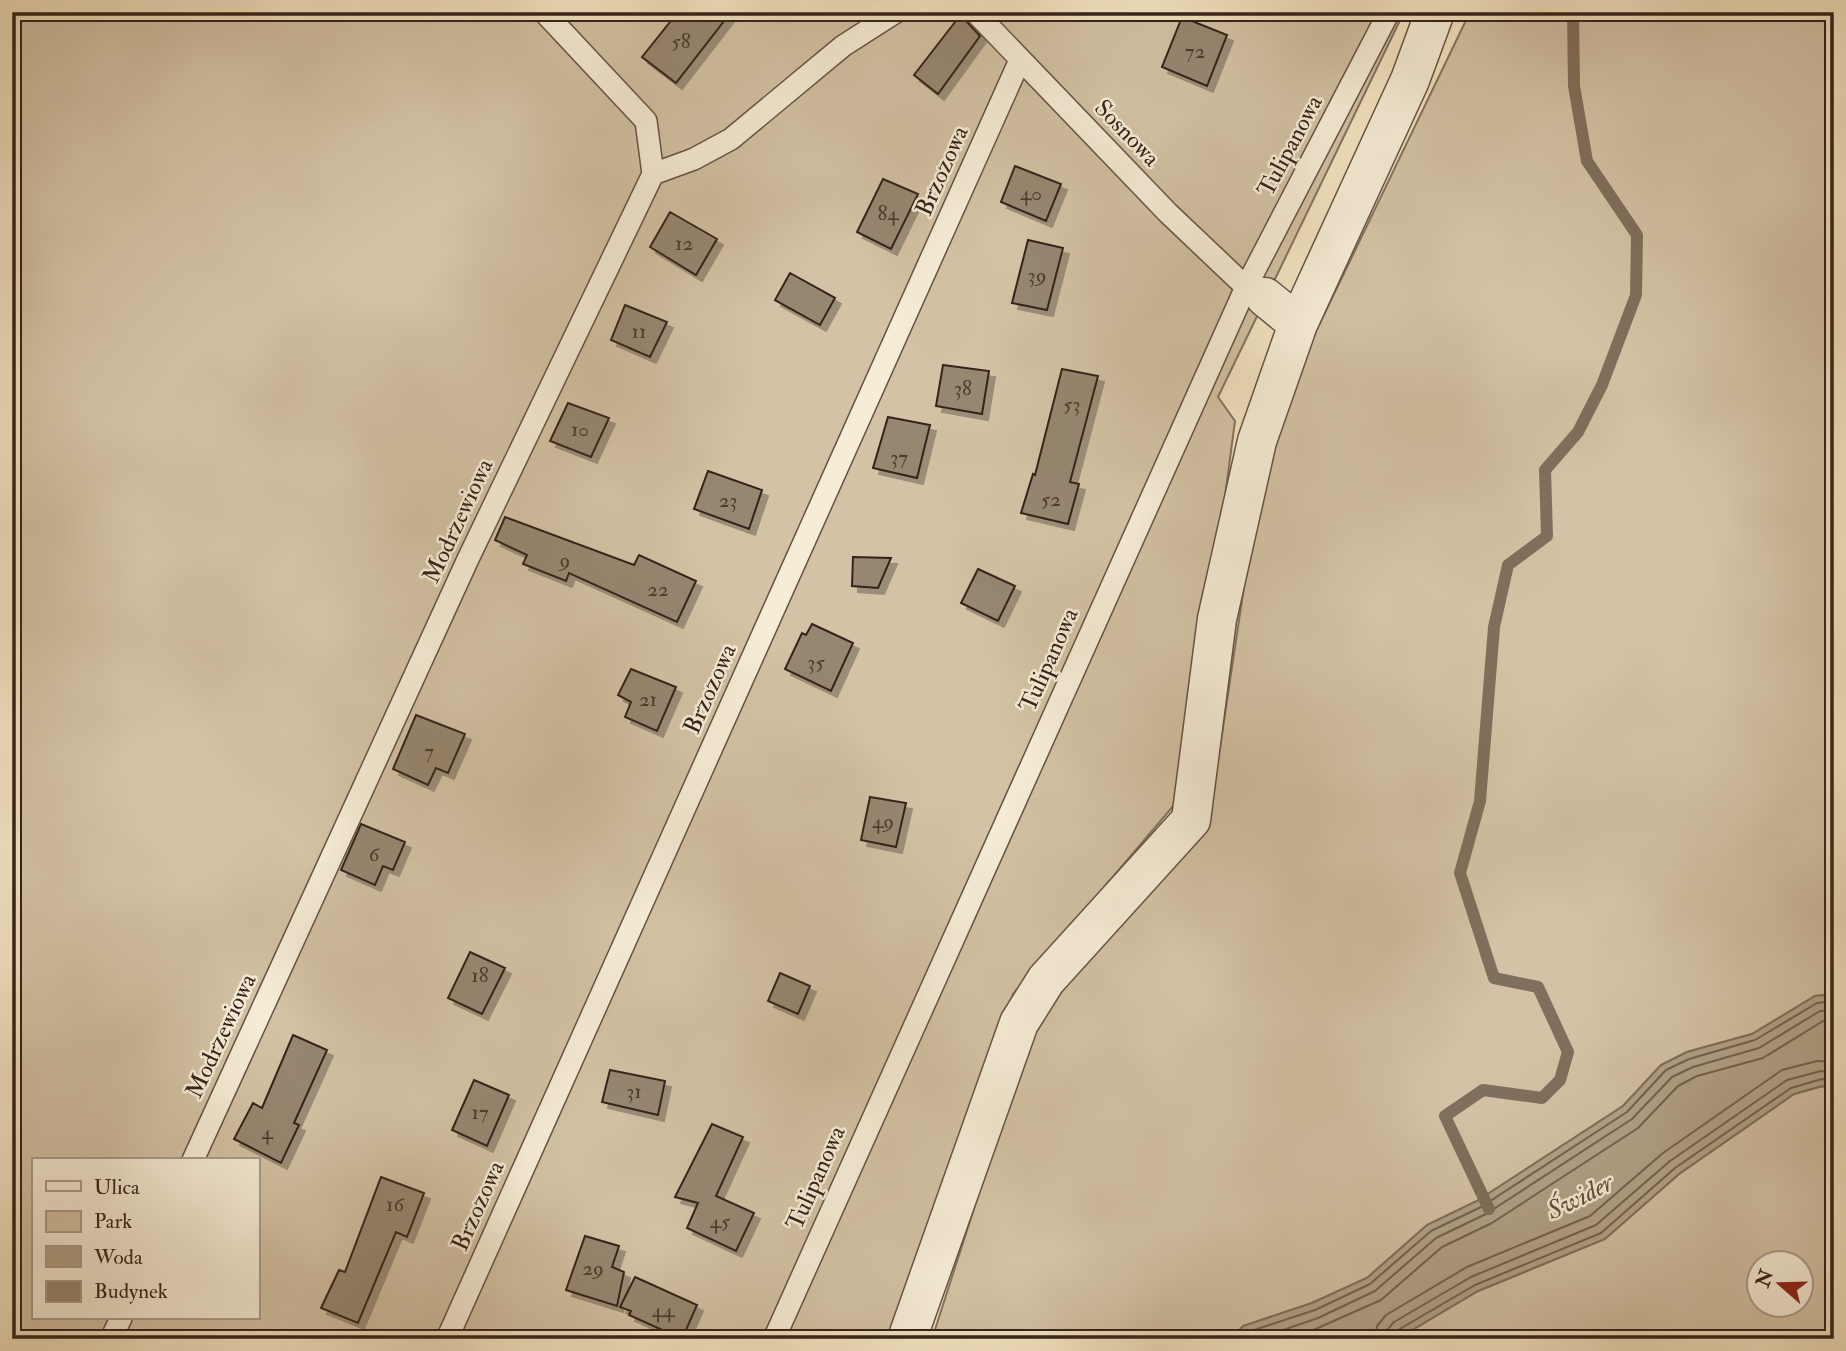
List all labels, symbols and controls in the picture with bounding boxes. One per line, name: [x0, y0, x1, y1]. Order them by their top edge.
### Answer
house number: 58: [671, 28, 691, 55]
house number: 72: [1185, 38, 1205, 65]
street label: Tulipanowa: [1250, 89, 1330, 202]
street label: Sosnowa: [1088, 93, 1167, 174]
street label: Brzozowa: [908, 120, 976, 221]
house number: 40: [1020, 180, 1042, 207]
house number: 84: [877, 200, 900, 227]
house number: 12: [675, 230, 693, 257]
house number: 39: [1028, 262, 1046, 289]
house number: 11: [632, 318, 647, 345]
house number: 38: [954, 375, 972, 402]
house number: 53: [1063, 391, 1081, 418]
house number: 10: [571, 416, 589, 443]
house number: 37: [890, 444, 908, 471]
street label: Modrzewiowa: [416, 453, 501, 588]
house number: 52: [1041, 486, 1061, 513]
house number: 23: [719, 487, 737, 514]
house number: 9: [558, 547, 570, 574]
house number: 22: [647, 576, 669, 603]
street label: Tulipanowa: [1012, 602, 1086, 717]
street label: Brzozowa: [676, 638, 744, 739]
house number: 35: [807, 649, 825, 676]
house number: 21: [639, 686, 657, 713]
house number: 7: [424, 738, 434, 765]
house number: 49: [872, 808, 894, 835]
house number: 6: [369, 841, 381, 868]
house number: 18: [471, 962, 489, 989]
street label: Modrzewiowa: [179, 968, 264, 1103]
house number: 31: [626, 1078, 642, 1105]
house number: 17: [471, 1099, 489, 1126]
house number: 4: [261, 1119, 274, 1146]
street label: Tulipanowa: [779, 1120, 853, 1235]
street label: Brzozowa: [444, 1155, 512, 1256]
legend: [32, 1158, 259, 1320]
water label: Świder: [1540, 1164, 1620, 1228]
text: Ulica: [94, 1174, 140, 1201]
house number: 16: [386, 1191, 405, 1218]
text: Park: [94, 1208, 132, 1235]
house number: 45: [710, 1208, 731, 1235]
text: Woda: [93, 1244, 143, 1271]
north arrow: [1744, 1250, 1814, 1320]
house number: 29: [582, 1255, 604, 1282]
text: N: [1750, 1266, 1779, 1292]
text: Budynek: [94, 1278, 168, 1305]
house number: 44: [652, 1297, 676, 1324]

